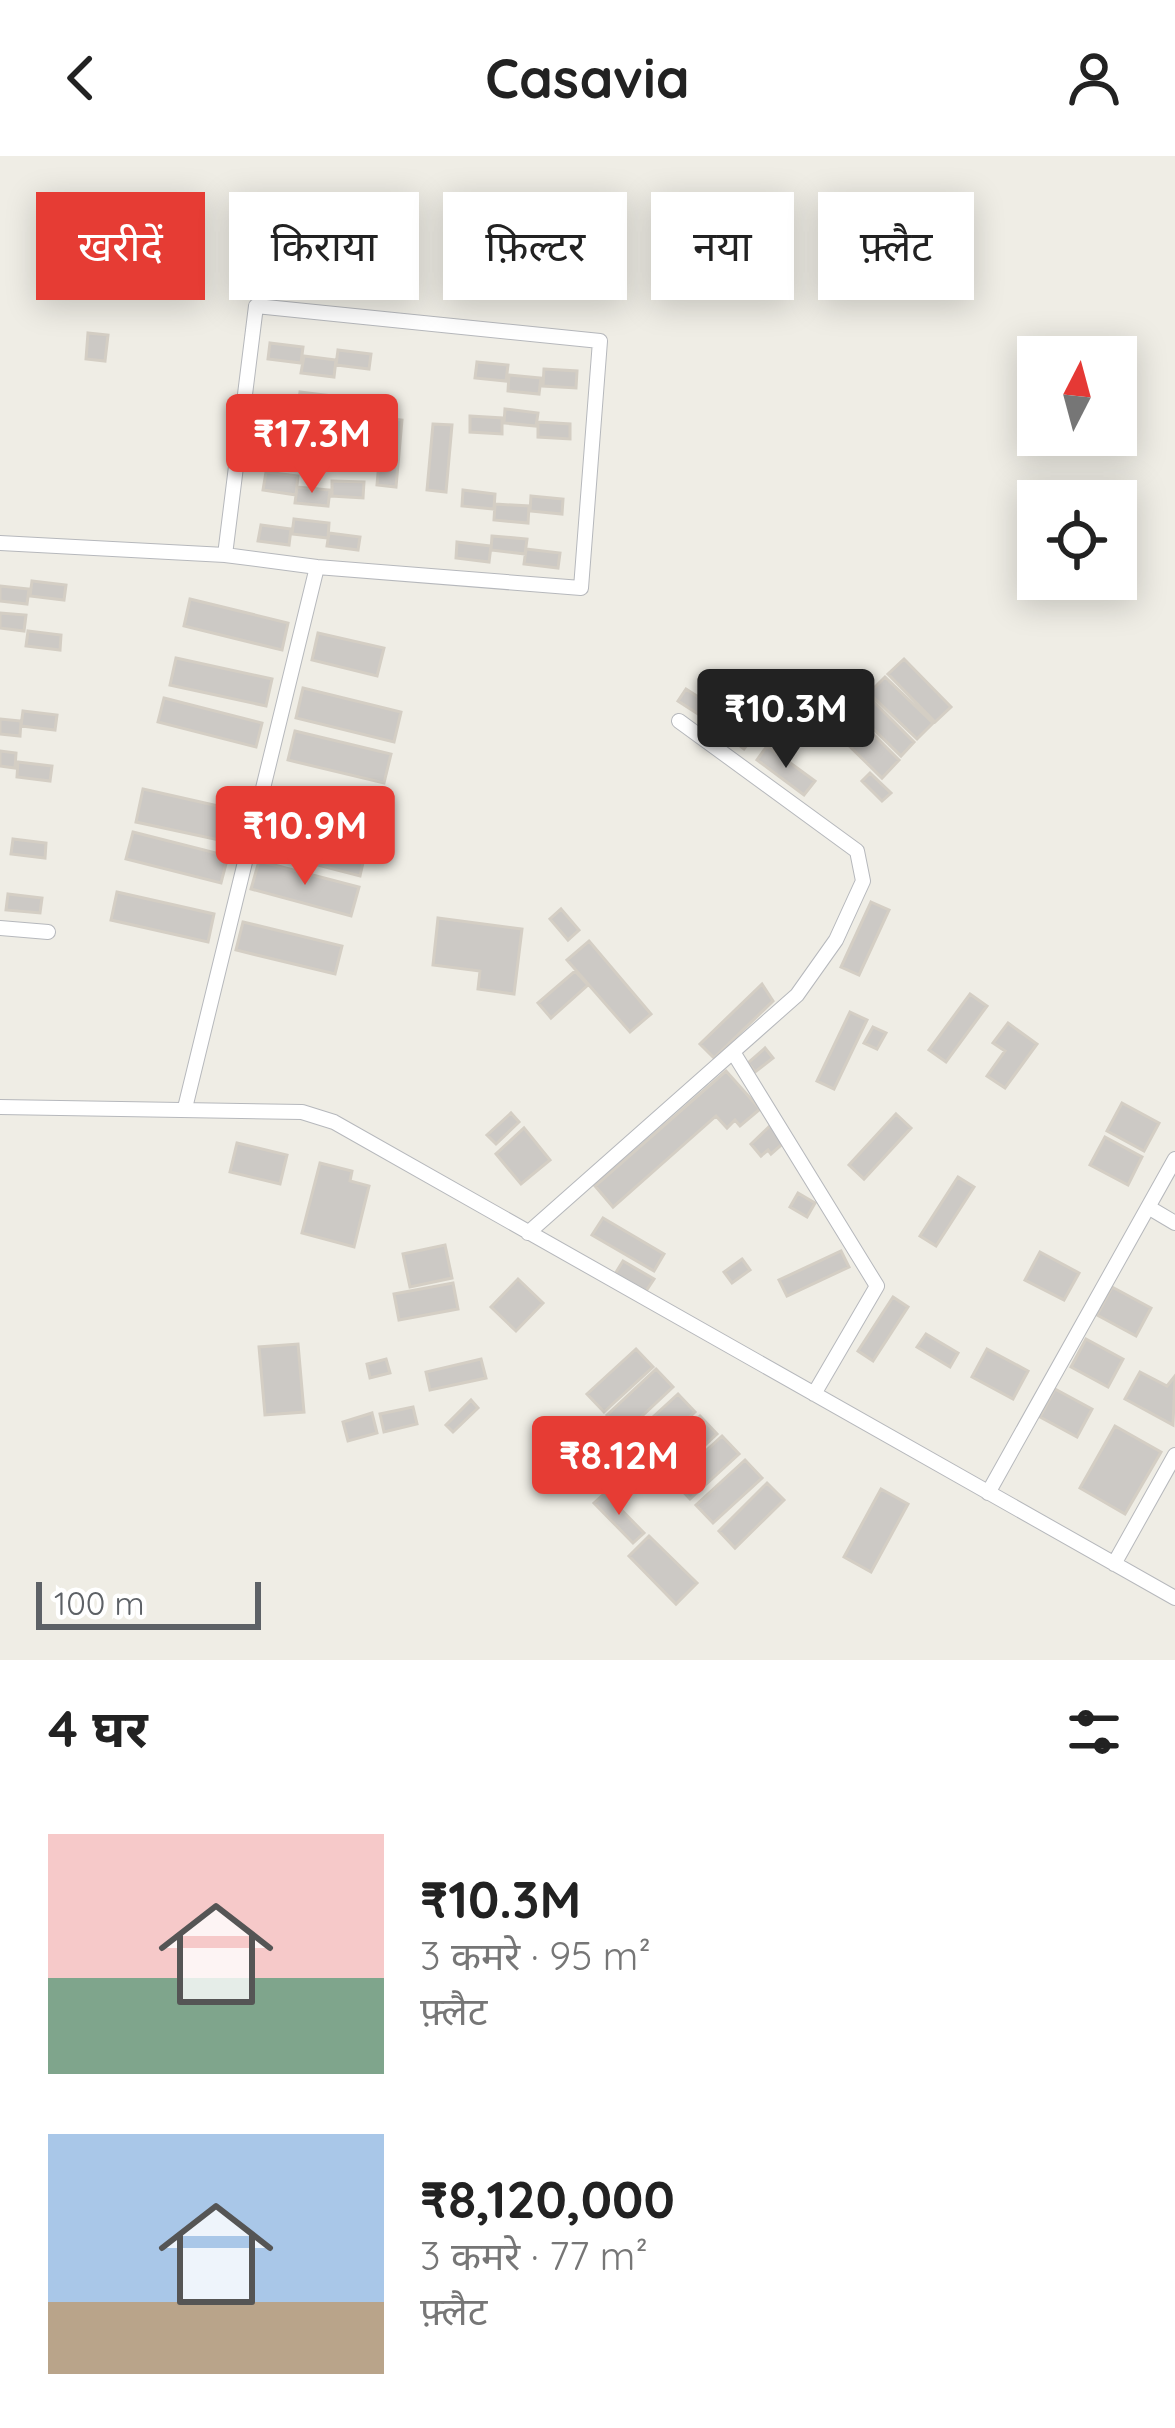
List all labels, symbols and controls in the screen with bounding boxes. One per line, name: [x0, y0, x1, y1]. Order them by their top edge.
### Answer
text: Casavia: [485, 44, 690, 112]
icon: back: [48, 45, 114, 111]
icon: person: [1061, 45, 1127, 111]
chip: खरीदें: [36, 192, 205, 300]
chip: किराया: [229, 192, 419, 300]
chip: फ़िल्टर: [443, 192, 627, 300]
chip: नया: [651, 192, 794, 300]
chip: फ़्लैट: [818, 192, 974, 300]
north arrow: [1017, 336, 1137, 456]
map controls: [1017, 336, 1137, 600]
pin: ₹17.3M: [214, 394, 410, 496]
text: ₹17.3M: [253, 408, 371, 457]
button: locate: [1017, 480, 1137, 600]
pin: ₹10.3M: [688, 669, 884, 771]
text: ₹10.3M: [724, 683, 848, 732]
pin: ₹10.9M: [207, 786, 403, 888]
text: ₹10.9M: [243, 800, 367, 849]
pin: ₹8.12M: [521, 1416, 717, 1518]
text: ₹8.12M: [559, 1430, 679, 1479]
scale bar: [36, 1576, 261, 1629]
text: 100 m: [54, 1582, 145, 1623]
text: 4 घर: [48, 1696, 148, 1760]
icon: filters: [1061, 1699, 1127, 1765]
text: ₹10.3M: [420, 1867, 581, 1931]
icon: home: [144, 1882, 288, 2026]
text: 3 कमरे · 95 m²: [420, 1931, 651, 1980]
text: फ़्लैट: [420, 1986, 487, 2035]
text: ₹8,120,000: [420, 2167, 675, 2231]
icon: home: [144, 2182, 288, 2326]
text: 3 कमरे · 77 m²: [420, 2231, 648, 2280]
text: फ़्लैट: [420, 2286, 487, 2335]

